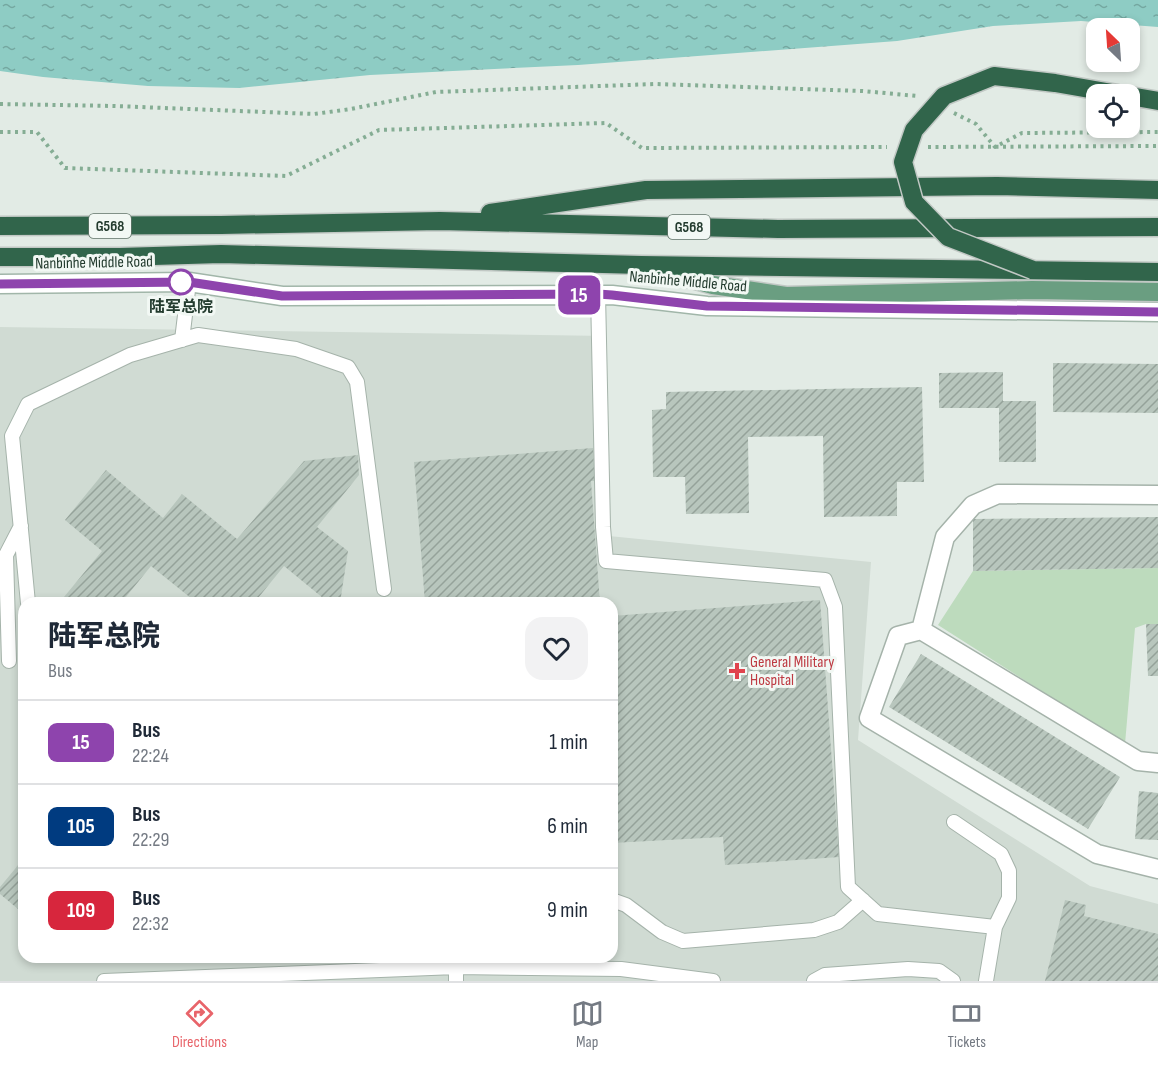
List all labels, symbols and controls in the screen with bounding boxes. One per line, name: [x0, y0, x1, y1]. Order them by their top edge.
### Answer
north arrow: [1086, 18, 1140, 72]
map controls: [1086, 18, 1140, 138]
button: locate: [1086, 84, 1140, 138]
road number: G568: [89, 214, 131, 238]
road number: G568: [668, 215, 710, 239]
street label: Nanbinhe Middle Road: [35, 252, 153, 274]
street label: Nanbinhe Middle Road: [628, 267, 748, 297]
marker: 陆军总院: [168, 269, 194, 295]
line badge: 15: [552, 276, 606, 314]
text: 15: [570, 283, 588, 308]
place label: 陆军总院: [149, 298, 213, 317]
button: heart: [525, 617, 588, 680]
text: 陆军总院: [48, 620, 160, 653]
place label: General Military Hospital: [750, 653, 834, 690]
text: Bus: [48, 659, 72, 683]
marker: General Military Hospital: [728, 662, 746, 680]
text: Bus: [132, 717, 161, 744]
text: 1 min: [549, 729, 588, 756]
text: 15: [72, 730, 90, 755]
text: 22:24: [132, 744, 169, 768]
text: Bus: [132, 801, 161, 828]
text: 6 min: [547, 813, 588, 840]
text: 105: [67, 814, 95, 839]
text: 22:29: [132, 828, 169, 852]
text: Bus: [132, 885, 161, 912]
text: 9 min: [547, 897, 588, 924]
text: 109: [67, 898, 95, 923]
text: 22:32: [132, 912, 169, 936]
tab: Directions: [172, 997, 227, 1052]
tab: Map: [571, 997, 604, 1052]
tab: Tickets: [947, 997, 986, 1052]

